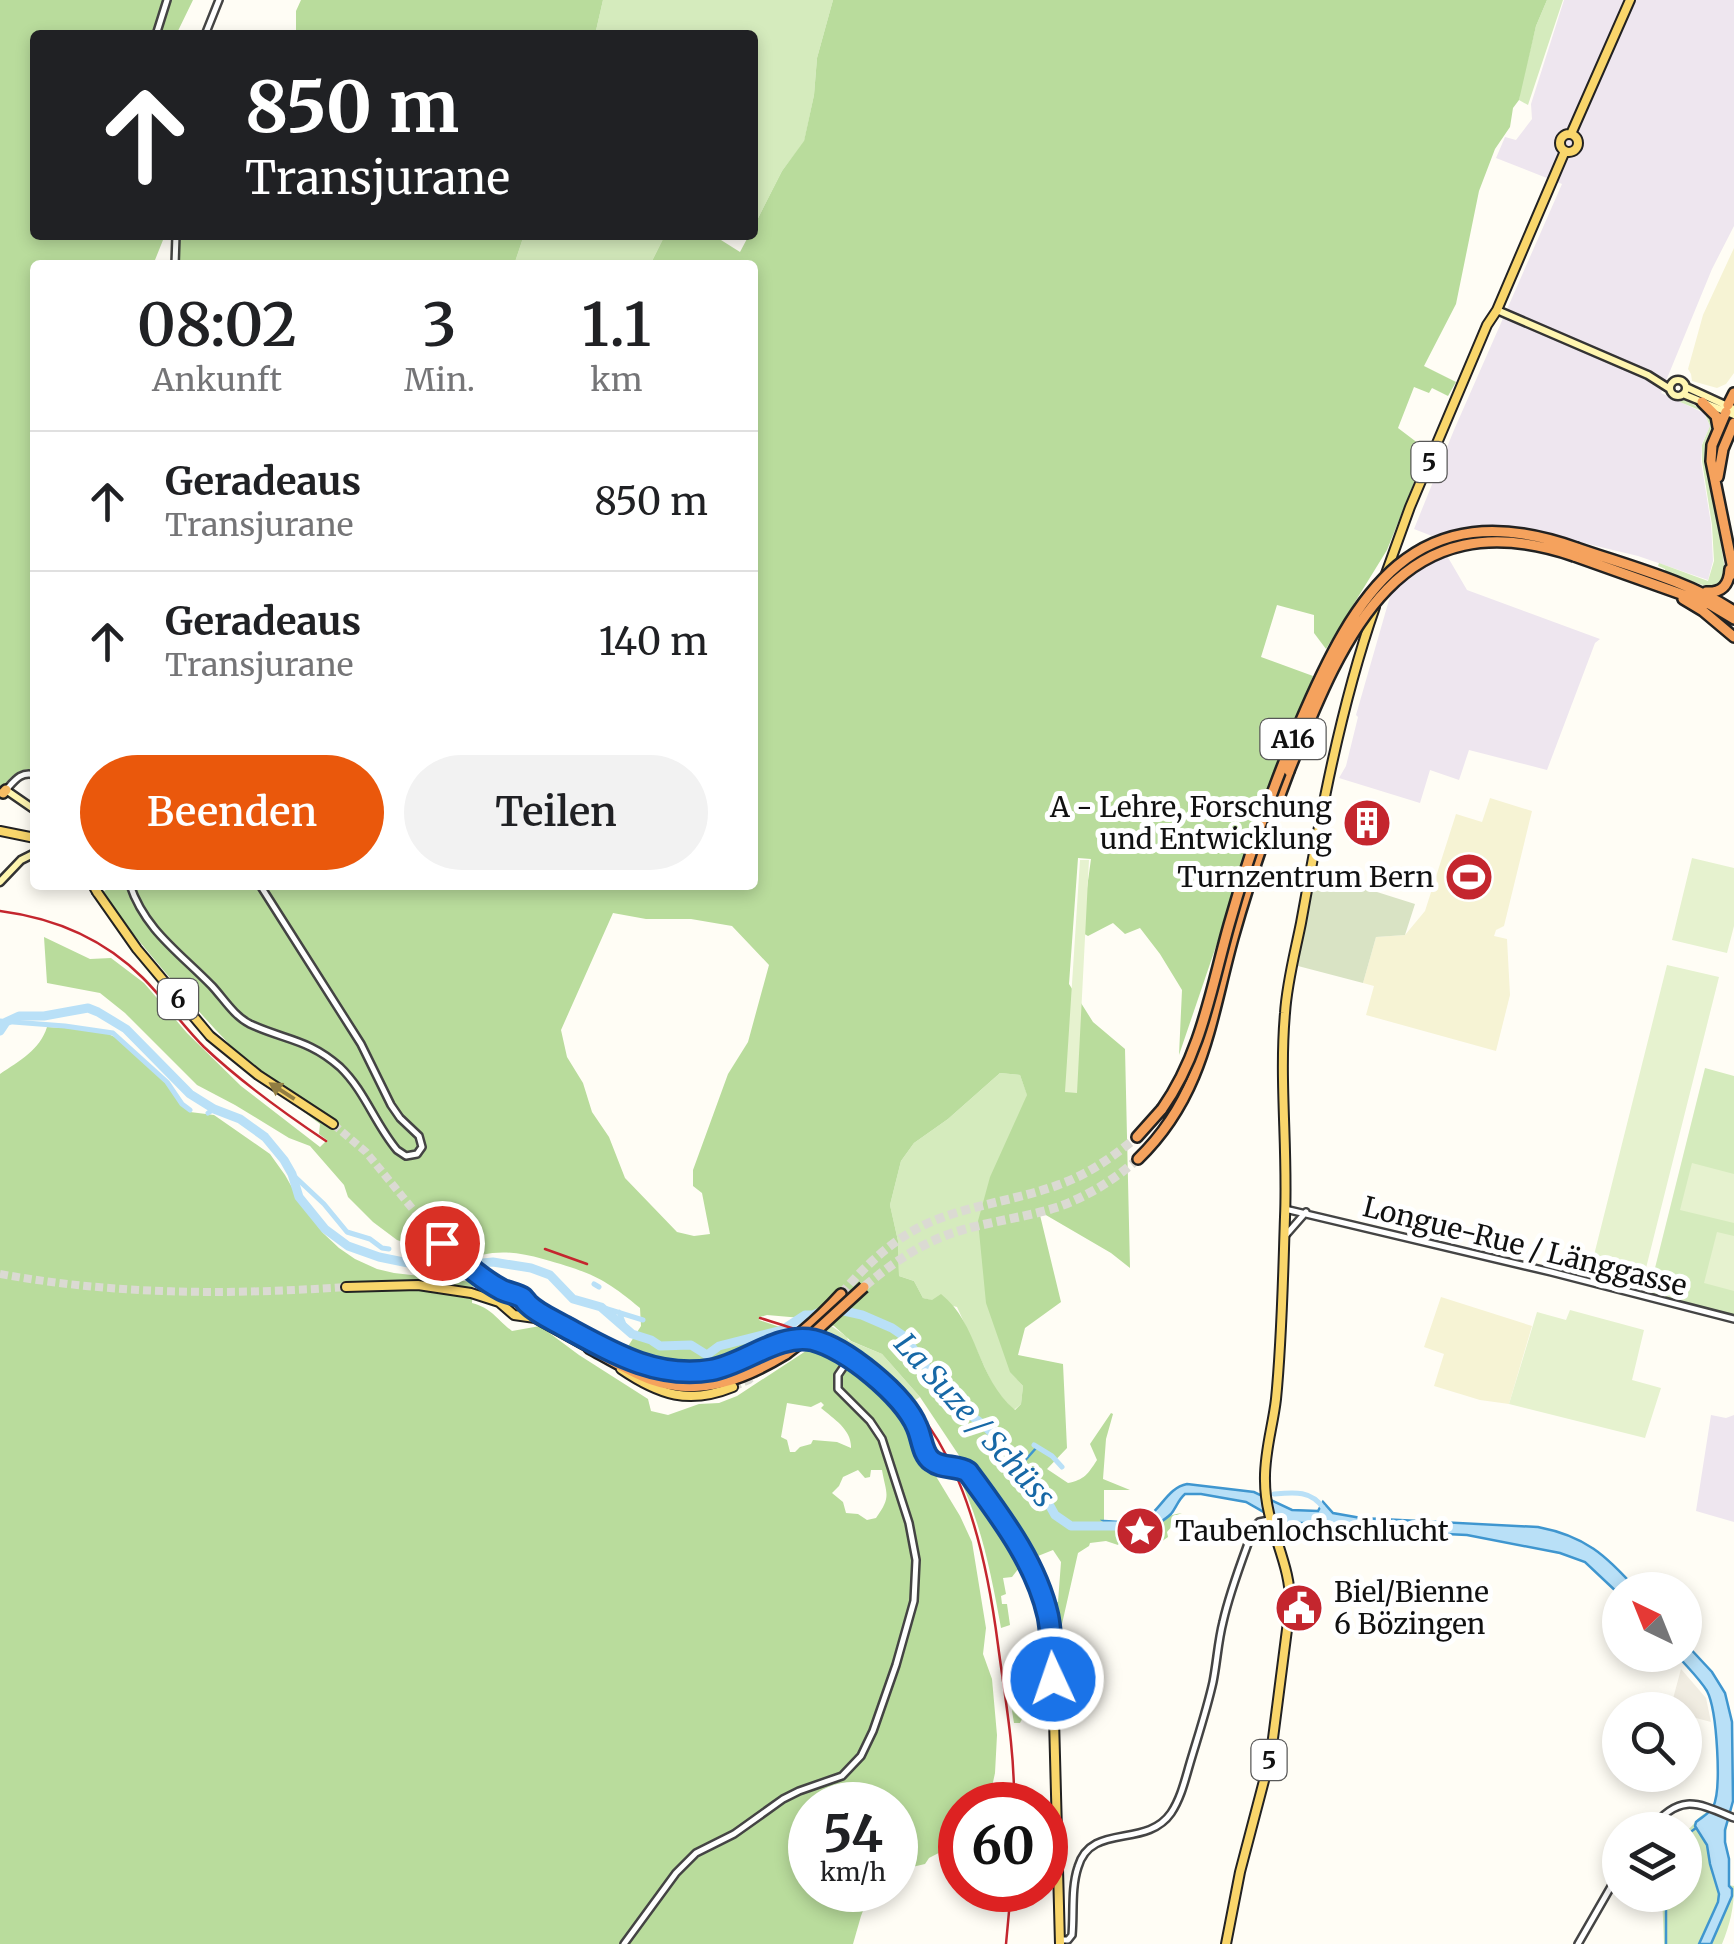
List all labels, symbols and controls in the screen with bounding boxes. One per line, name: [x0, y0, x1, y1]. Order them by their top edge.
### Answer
text: 850 m: [245, 63, 459, 151]
icon: ahead: [80, 70, 210, 200]
text: Transjurane: [245, 150, 510, 206]
text: 08:02: [137, 287, 297, 362]
text: 3: [422, 287, 457, 362]
text: 1.1: [582, 287, 651, 362]
text: Ankunft: [152, 360, 282, 400]
text: Min.: [404, 360, 475, 400]
text: km: [590, 360, 642, 400]
road number: 5: [1412, 442, 1446, 482]
text: Geradeaus: [165, 458, 361, 505]
icon: ahead: [80, 474, 135, 529]
text: 850 m: [594, 478, 708, 525]
text: Transjurane: [165, 505, 353, 545]
text: Geradeaus: [165, 598, 361, 645]
icon: ahead: [80, 614, 135, 669]
text: 140 m: [599, 618, 708, 665]
text: Transjurane: [165, 645, 353, 685]
road number: A16: [1260, 719, 1326, 759]
button: Beenden: [80, 755, 384, 870]
button: Teilen: [404, 755, 708, 870]
place label: A - Lehre, Forschung und Entwicklung: [1049, 789, 1332, 857]
building icon: A - Lehre, Forschung und Entwicklung: [1341, 797, 1393, 849]
sports icon: Turnzentrum Bern: [1443, 851, 1495, 903]
place label: Turnzentrum Bern: [1177, 859, 1434, 895]
road number: 6: [158, 979, 198, 1019]
one-way arrow: [268, 1082, 295, 1100]
street label: Longue-Rue / Länggasse: [1359, 1188, 1691, 1304]
pin: [400, 1201, 485, 1286]
icon: arrive: [415, 1216, 470, 1271]
water label: La Suze / Schüss: [887, 1325, 1063, 1515]
place icon: Taubenlochschlucht: [1114, 1505, 1166, 1557]
place label: Taubenlochschlucht: [1175, 1513, 1449, 1549]
north arrow: [1602, 1572, 1702, 1672]
map controls: [1602, 1572, 1702, 1912]
place label: Biel/Bienne 6 Bözingen: [1334, 1574, 1489, 1642]
public building icon: Biel/Bienne 6 Bözingen: [1273, 1582, 1325, 1634]
position arrow: [1001, 1627, 1105, 1731]
button: search: [1602, 1692, 1702, 1792]
road number: 5: [1252, 1740, 1286, 1780]
speed limit sign: 60: [938, 1782, 1068, 1912]
text: 54: [823, 1803, 883, 1866]
button: layers: [1602, 1812, 1702, 1912]
text: km/h: [820, 1856, 886, 1888]

